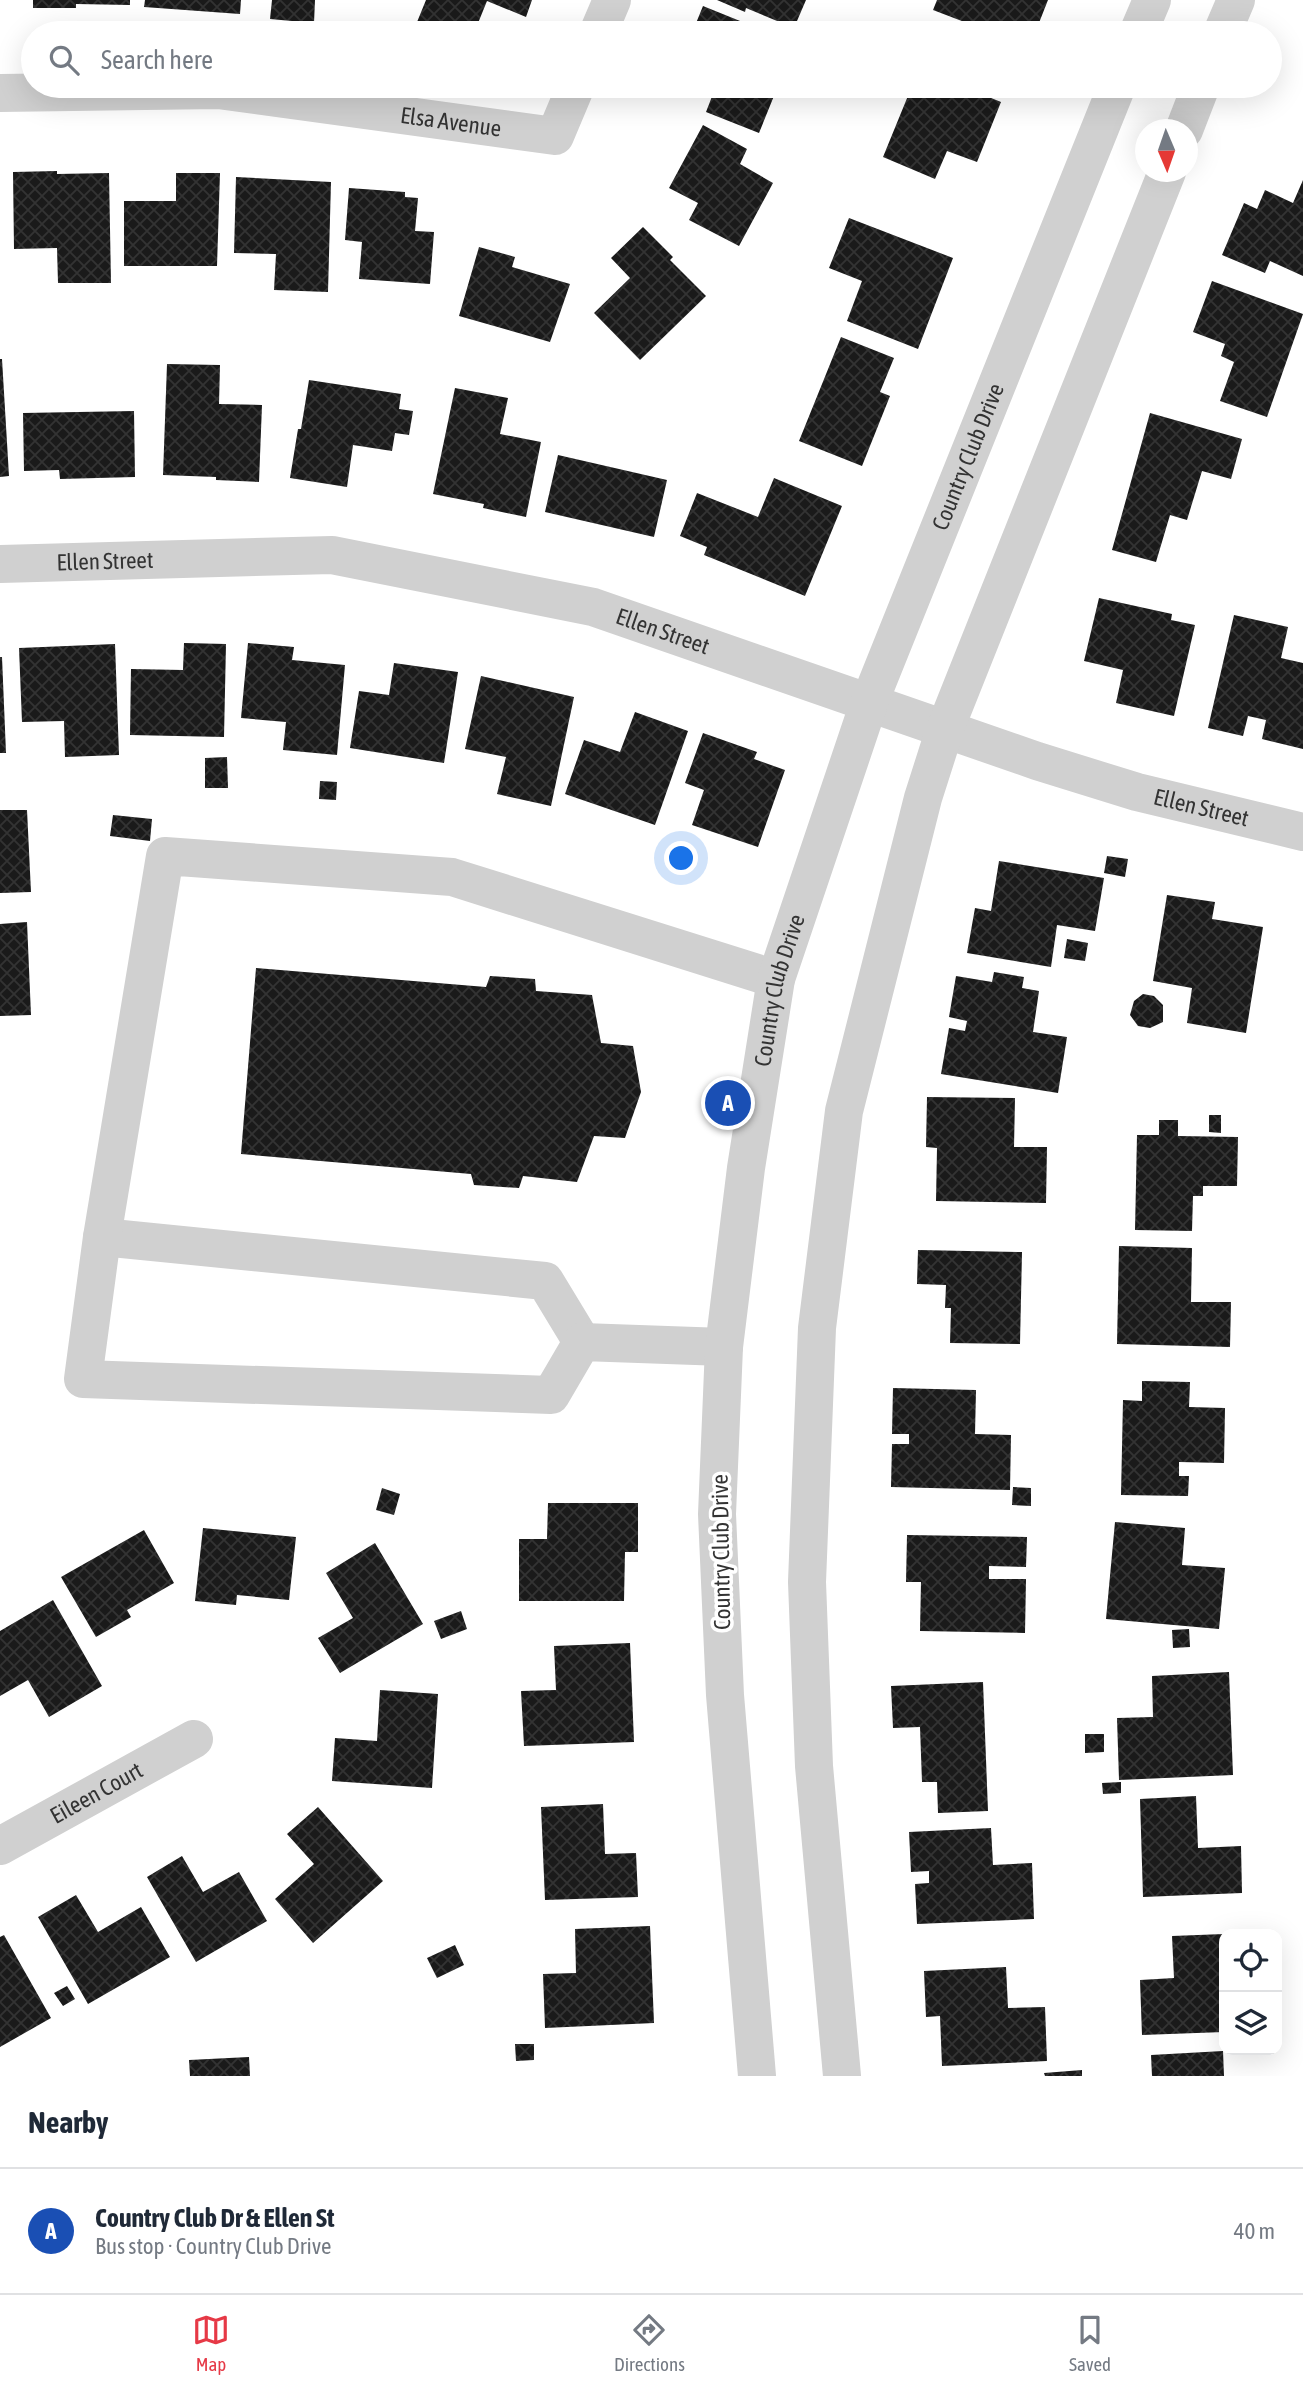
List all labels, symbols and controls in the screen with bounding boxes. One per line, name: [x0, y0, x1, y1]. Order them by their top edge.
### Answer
search box: [21, 21, 1282, 98]
icon: search: [45, 41, 83, 79]
text: Search here: [101, 45, 213, 75]
street label: Elsa Avenue: [399, 102, 503, 142]
north arrow: [1135, 119, 1198, 182]
street label: Country Club Drive: [927, 380, 1009, 534]
street label: Ellen Street: [56, 547, 154, 575]
street label: Ellen Street: [613, 603, 713, 659]
street label: Ellen Street: [1151, 783, 1251, 831]
your location: [664, 841, 698, 875]
street label: Country Club Drive: [749, 911, 810, 1068]
pin: A: [705, 1077, 751, 1129]
street label: Country Club Drive: [707, 1474, 735, 1630]
street label: Eileen Court: [46, 1757, 147, 1829]
map controls: [1219, 1929, 1282, 2055]
button: locate: [1219, 1929, 1282, 1992]
button: layers: [1219, 1992, 1282, 2055]
text: Nearby: [28, 2105, 108, 2139]
text: Country Club Dr & Ellen St: [95, 2203, 334, 2233]
text: A: [45, 2218, 57, 2244]
text: 40 m: [1234, 2218, 1275, 2244]
text: Bus stop · Country Club Drive: [95, 2233, 331, 2259]
tab: Map: [192, 2311, 230, 2375]
tab: Directions: [614, 2311, 685, 2375]
tab: Saved: [1069, 2311, 1111, 2375]

